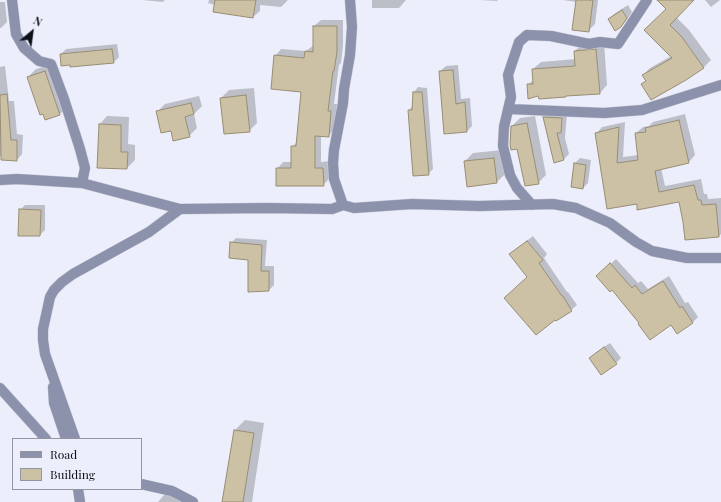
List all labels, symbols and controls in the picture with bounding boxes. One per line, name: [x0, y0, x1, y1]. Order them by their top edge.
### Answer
north arrow: [12, 12, 52, 52]
text: N: [31, 13, 45, 30]
legend: [12, 438, 142, 490]
text: Road: [50, 446, 77, 462]
text: Building: [50, 466, 95, 482]

